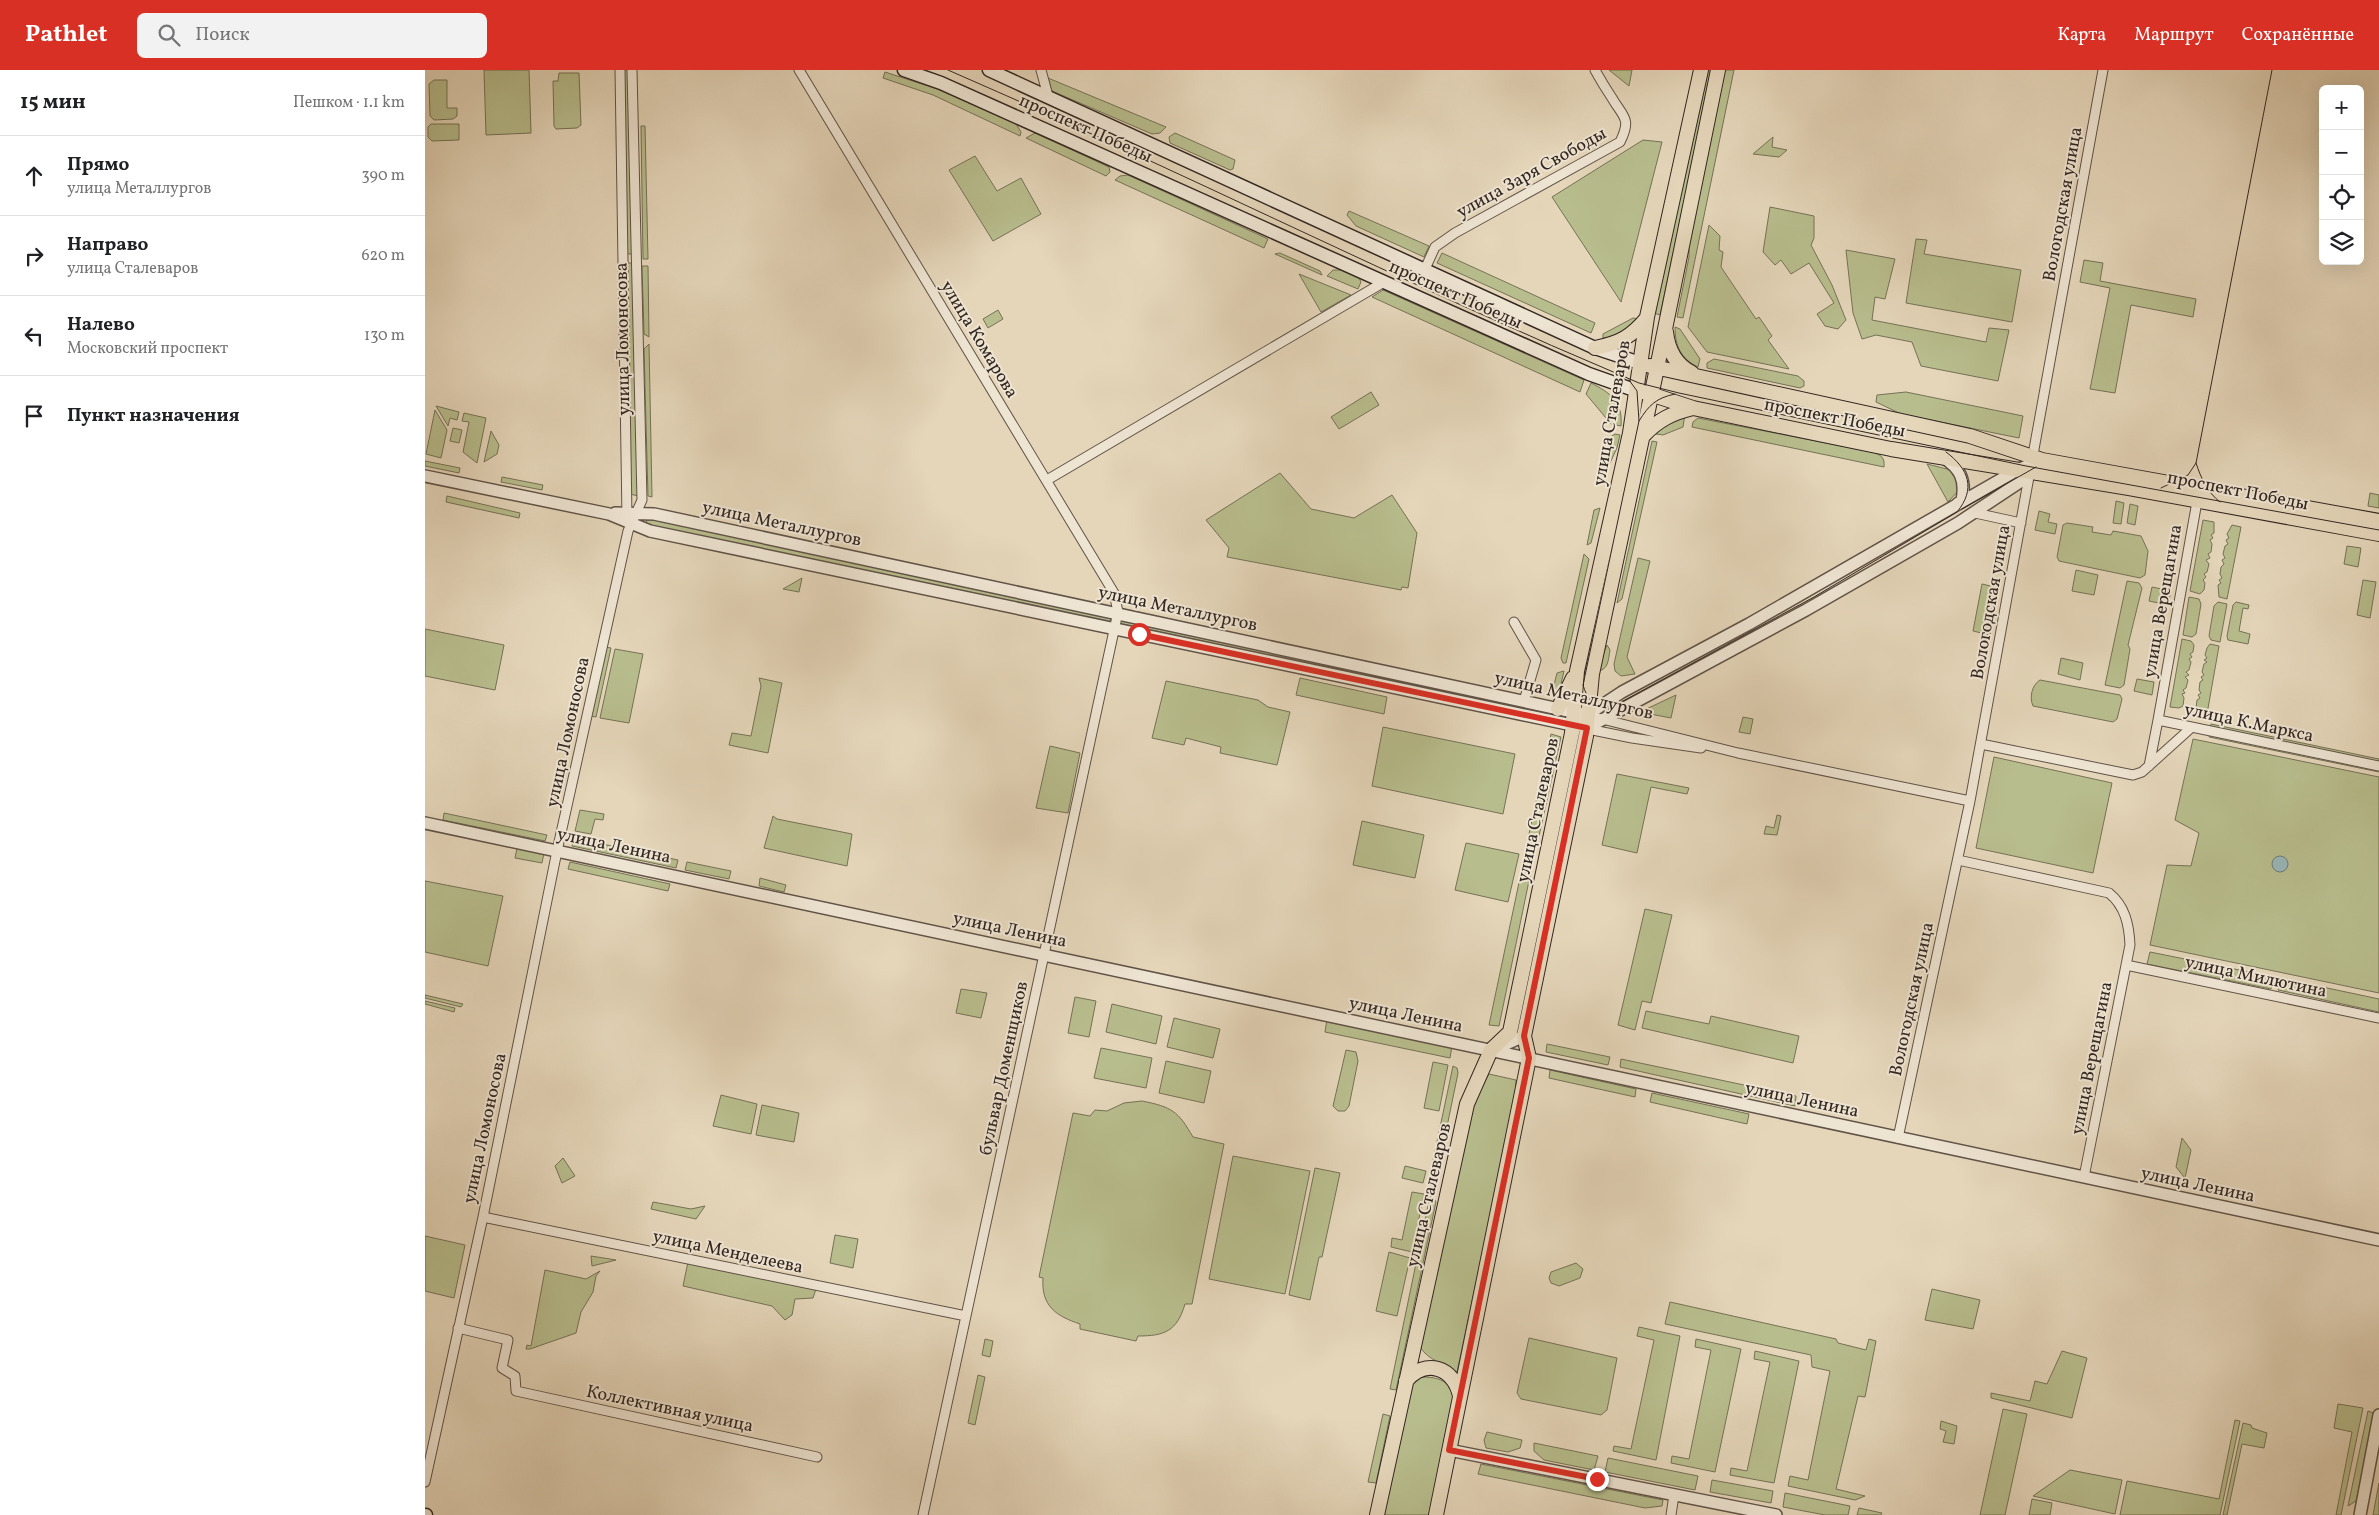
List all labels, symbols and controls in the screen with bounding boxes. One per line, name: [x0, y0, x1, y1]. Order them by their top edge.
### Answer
search box: [137, 13, 487, 58]
text: Pathlet: [25, 18, 107, 52]
icon: search: [155, 21, 183, 49]
text: Поиск: [195, 22, 250, 48]
text: Карта: [2057, 23, 2106, 48]
text: Маршрут: [2134, 23, 2214, 48]
text: Сохранённые: [2242, 23, 2354, 48]
map controls: [2319, 85, 2364, 265]
button: +: [2319, 85, 2364, 130]
text: 15 мин: [20, 88, 86, 117]
street label: проспект Победы: [1015, 89, 1156, 170]
text: Пешком · 1.1 km: [293, 92, 405, 114]
street label: улица Заря Свободы: [1452, 122, 1612, 225]
street label: Вологодская улица: [2038, 125, 2089, 284]
button: −: [2319, 130, 2364, 175]
text: Прямо: [67, 152, 129, 178]
icon: ahead: [20, 162, 48, 190]
text: 390 m: [362, 165, 405, 187]
button: locate: [2319, 175, 2364, 220]
text: улица Металлургов: [67, 178, 211, 200]
button: layers: [2319, 220, 2364, 265]
text: Направо: [67, 232, 149, 258]
icon: right: [20, 242, 48, 270]
text: 620 m: [361, 245, 405, 267]
street label: проспект Победы: [1385, 255, 1526, 336]
text: улица Сталеваров: [67, 258, 198, 280]
street label: улица Ломоносова: [610, 262, 637, 416]
street label: улица Комарова: [934, 276, 1024, 403]
text: Налево: [67, 312, 135, 338]
icon: left: [20, 322, 48, 350]
text: 130 m: [364, 325, 405, 347]
text: Московский проспект: [67, 338, 228, 360]
street label: улица Сталеваров: [1587, 338, 1638, 488]
street label: проспект Победы: [1762, 393, 1908, 444]
icon: arrive: [20, 402, 48, 430]
text: Пункт назначения: [67, 403, 240, 429]
street label: проспект Победы: [2165, 466, 2311, 517]
street label: улица Металлургов: [700, 495, 864, 554]
street label: улица Верещагина: [2138, 522, 2189, 680]
street label: Вологодская улица: [1966, 523, 2017, 682]
street label: улица Металлургов: [1096, 580, 1260, 639]
route start: [1128, 623, 1151, 646]
street label: улица Ломоносова: [540, 655, 597, 810]
street label: улица Металлургов: [1492, 666, 1656, 727]
street label: улица К.Маркса: [2182, 698, 2316, 749]
street label: улица Сталеваров: [1511, 735, 1566, 885]
street label: улица Ленина: [554, 822, 673, 871]
street label: улица Ленина: [950, 906, 1069, 955]
street label: Вологодская улица: [1884, 920, 1941, 1079]
street label: улица Милютина: [2182, 950, 2329, 1005]
street label: бульвар Доменщиков: [974, 979, 1035, 1158]
street label: улица Верещагина: [2065, 979, 2120, 1137]
street label: улица Ленина: [1346, 991, 1465, 1040]
street label: улица Ломоносова: [457, 1051, 514, 1206]
street label: улица Ленина: [1742, 1076, 1861, 1125]
street label: улица Сталеваров: [1401, 1121, 1458, 1270]
street label: улица Ленина: [2138, 1161, 2257, 1210]
street label: улица Менделеева: [650, 1224, 805, 1281]
street label: Коллективная улица: [584, 1380, 756, 1439]
route end: [1586, 1468, 1609, 1491]

